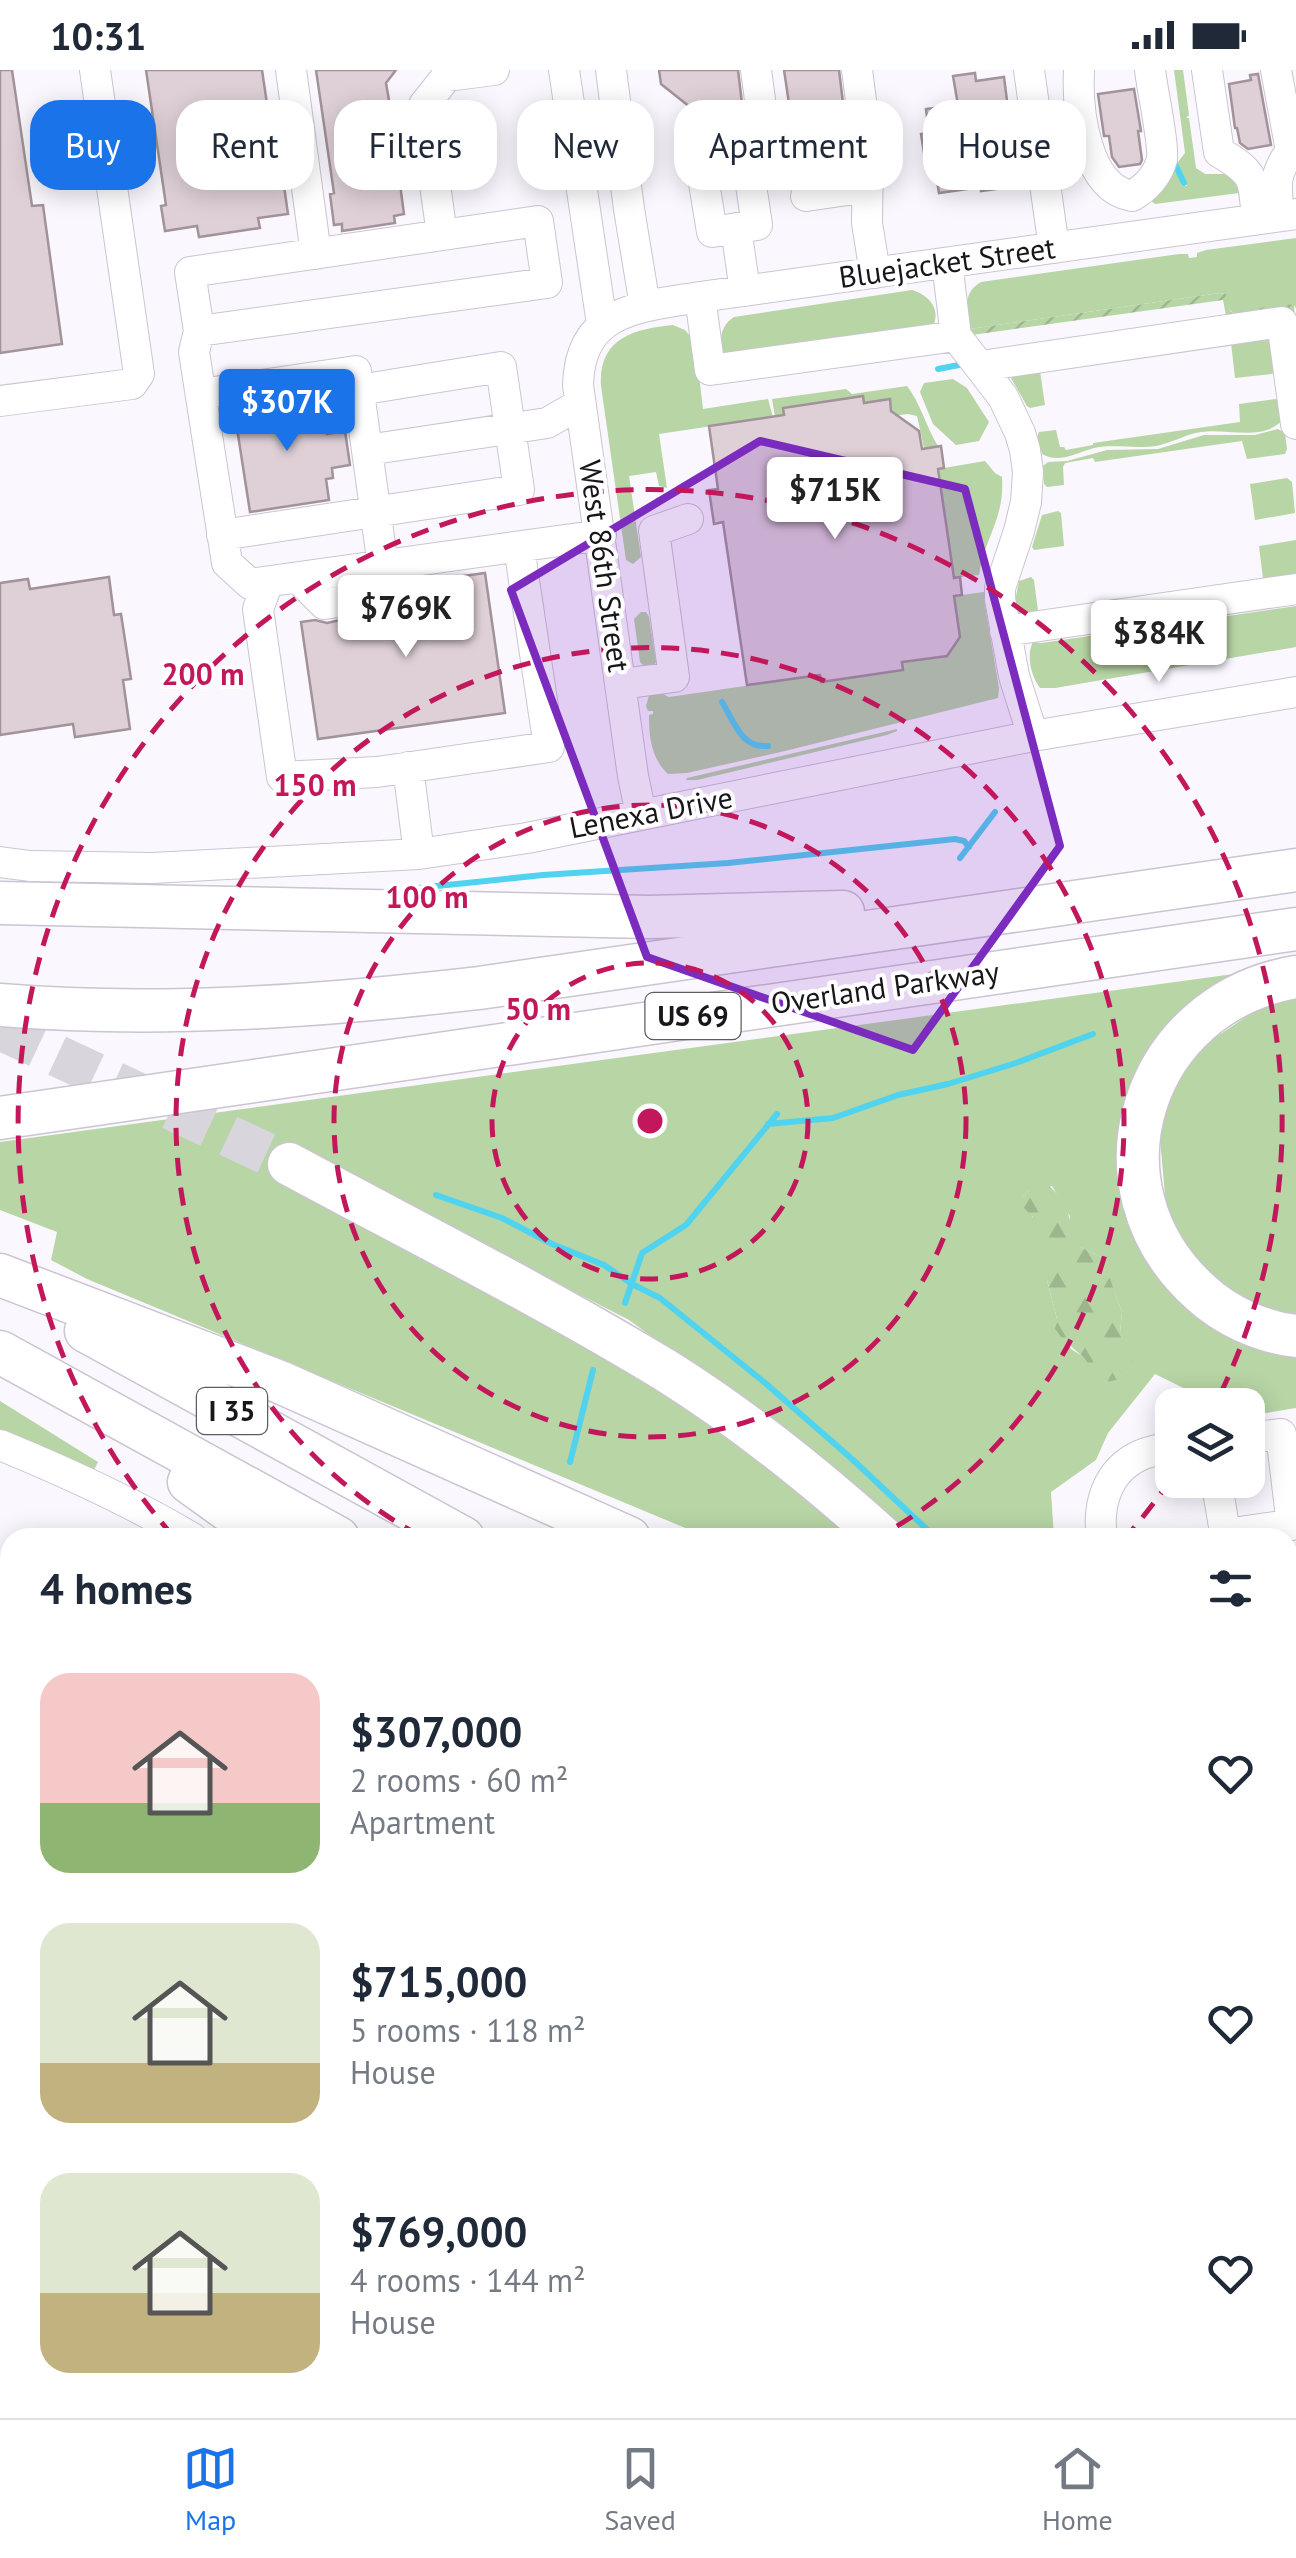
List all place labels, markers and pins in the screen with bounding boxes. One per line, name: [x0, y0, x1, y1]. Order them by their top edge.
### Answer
pin: $307K: [217, 369, 357, 454]
pin: $715K: [765, 457, 905, 542]
pin: $769K: [336, 575, 476, 660]
pin: $384K: [1089, 600, 1229, 685]
centre of rings: [632, 1103, 668, 1139]

